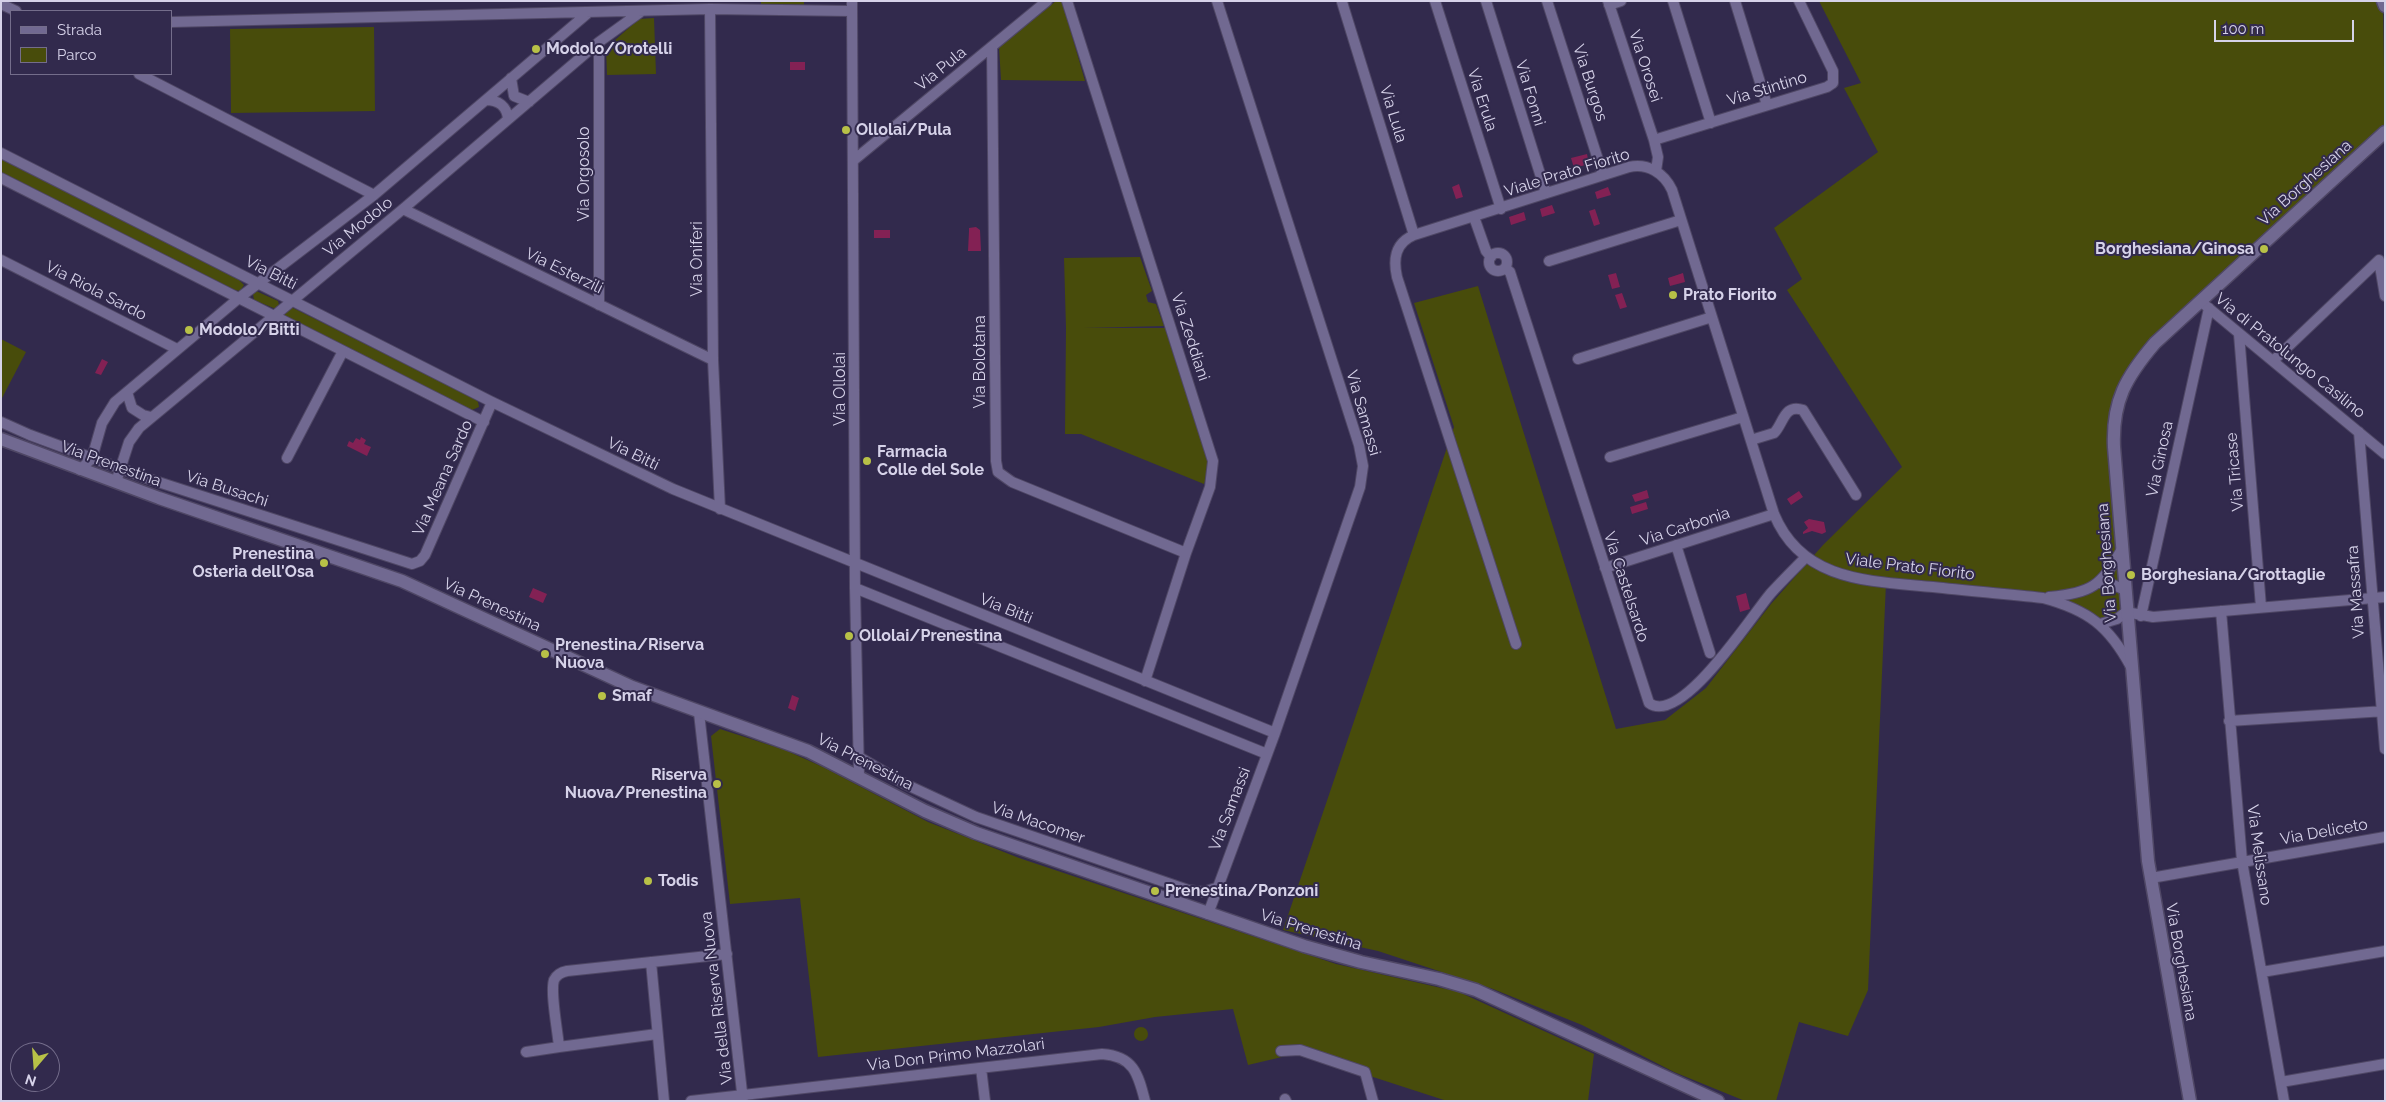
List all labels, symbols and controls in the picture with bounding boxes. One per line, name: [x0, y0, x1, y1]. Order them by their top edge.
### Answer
legend: [10, 10, 172, 75]
scale bar: [2216, 10, 2356, 42]
text: 100 m: [2222, 20, 2264, 38]
text: Strada: [57, 21, 102, 39]
street label: Via Orosei: [1624, 28, 1666, 104]
place label: Modolo/Orotelli: [546, 39, 672, 59]
street label: Via Burgos: [1569, 42, 1611, 124]
marker: Modolo/Orotelli: [530, 43, 542, 55]
street label: Via Pula: [912, 43, 970, 95]
text: Parco: [57, 46, 97, 64]
street label: Via Fonni: [1511, 58, 1549, 128]
street label: Via Erula: [1463, 66, 1501, 134]
street label: Via Stintino: [1725, 68, 1809, 110]
street label: Via Lula: [1375, 83, 1411, 145]
place label: Ollolai/Pula: [856, 120, 952, 140]
marker: Ollolai/Pula: [840, 124, 852, 136]
street label: Via Orgosolo: [574, 126, 594, 222]
street label: Via Borghesiana: [2254, 136, 2356, 230]
street label: Viale Prato Fiorito: [1502, 145, 1632, 201]
street label: Via Modolo: [319, 193, 397, 261]
street label: Via Oniferi: [687, 221, 707, 297]
place label: Borghesiana/Ginosa: [2095, 239, 2254, 259]
marker: Borghesiana/Ginosa: [2258, 243, 2270, 255]
street label: Via Esterzili: [522, 244, 606, 298]
street label: Via Bitti: [242, 252, 300, 294]
street label: Via Riola Sardo: [42, 257, 150, 325]
place label: Prato Fiorito: [1683, 285, 1777, 305]
marker: Prato Fiorito: [1667, 289, 1679, 301]
street label: Via di Pratolungo Casilino: [2211, 289, 2369, 423]
street label: Via Zeddiani: [1167, 291, 1213, 383]
street label: Via Bolotana: [970, 315, 990, 409]
place label: Modolo/Bitti: [199, 320, 300, 340]
marker: Modolo/Bitti: [183, 324, 195, 336]
street label: Via Ollolai: [830, 352, 850, 426]
street label: Via Samassi: [1342, 368, 1384, 458]
street label: Via Meana Sardo: [409, 417, 477, 539]
street label: Via Ginosa: [2143, 419, 2177, 499]
street label: Via Tricase: [2222, 432, 2248, 512]
street label: Via Bitti: [604, 433, 662, 475]
street label: Via Prenestina: [58, 437, 164, 491]
place label: Farmacia Colle del Sole: [877, 442, 984, 480]
marker: Farmacia Colle del Sole: [861, 455, 873, 467]
street label: Via Busachi: [183, 467, 271, 511]
street label: Via Carbonia: [1638, 503, 1732, 551]
street label: Via Borghesiana: [2093, 503, 2121, 623]
street label: Via Castelsardo: [1599, 529, 1653, 645]
place label: Prenestina Osteria dell'Osa: [193, 544, 314, 582]
street label: Via Massafra: [2343, 545, 2369, 639]
street label: Viale Prato Fiorito: [1844, 550, 1976, 584]
marker: Prenestina Osteria dell'Osa: [318, 557, 330, 569]
place label: Borghesiana/Grottaglie: [2141, 565, 2325, 585]
marker: Borghesiana/Grottaglie: [2125, 569, 2137, 581]
street label: Via Prenestina: [440, 574, 544, 636]
street label: Via Bitti: [977, 590, 1035, 628]
place label: Ollolai/Prenestina: [859, 626, 1002, 646]
marker: Ollolai/Prenestina: [843, 630, 855, 642]
place label: Prenestina/Riserva Nuova: [555, 635, 704, 673]
marker: Prenestina/Riserva Nuova: [539, 648, 551, 660]
place label: Smaf: [612, 686, 652, 706]
marker: Smaf: [596, 690, 608, 702]
street label: Via Prenestina: [814, 730, 916, 794]
place label: Riserva Nuova/Prenestina: [565, 765, 707, 803]
street label: Via Samassi: [1205, 765, 1255, 853]
marker: Riserva Nuova/Prenestina: [711, 778, 723, 790]
street label: Via Macomer: [989, 798, 1087, 848]
street label: Via Melissano: [2242, 804, 2276, 906]
street label: Via Deliceto: [2279, 815, 2369, 849]
place label: Todis: [658, 871, 698, 891]
marker: Todis: [642, 875, 654, 887]
place label: Prenestina/Ponzoni: [1165, 881, 1318, 901]
marker: Prenestina/Ponzoni: [1149, 885, 1161, 897]
street label: Via Borghesiana: [2161, 902, 2201, 1022]
street label: Via Prenestina: [1258, 905, 1364, 955]
street label: Via della Riserva Nuova: [697, 911, 737, 1085]
street label: Via Don Primo Mazzolari: [866, 1035, 1046, 1075]
north arrow: [10, 1042, 60, 1092]
text: N: [23, 1071, 38, 1090]

